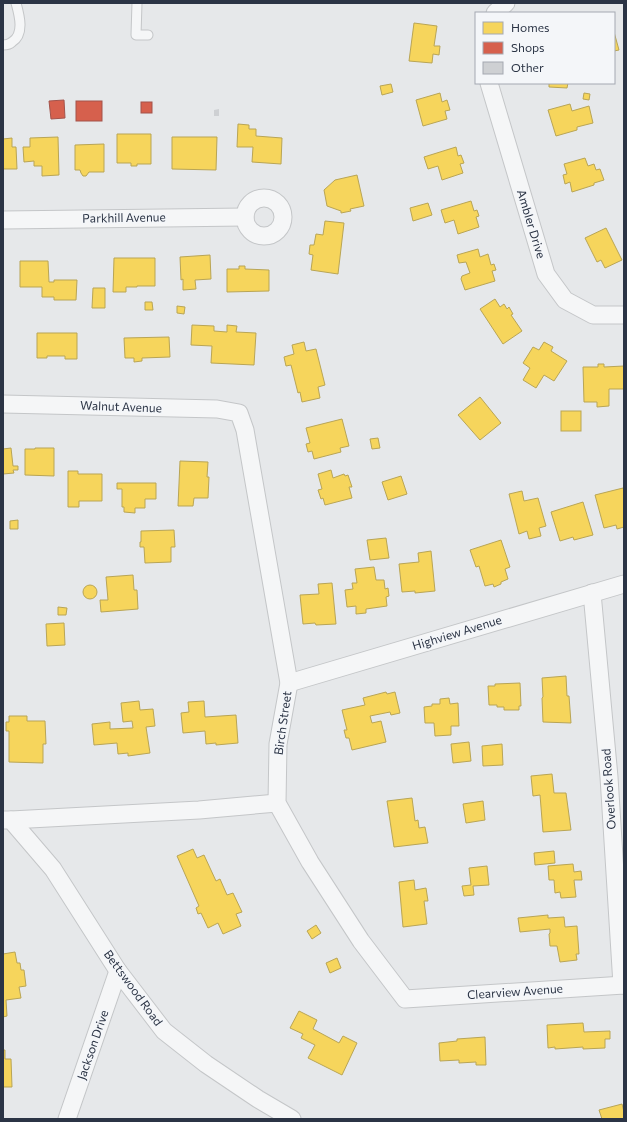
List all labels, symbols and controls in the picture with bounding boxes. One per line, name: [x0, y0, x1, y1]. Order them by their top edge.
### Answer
legend: [475, 12, 615, 84]
text: Homes: [511, 20, 549, 34]
text: Shops: [511, 40, 545, 54]
text: Other: [511, 60, 544, 74]
street label: Ambler Drive: [515, 188, 549, 260]
street label: Parkhill Avenue: [82, 209, 166, 225]
street label: Walnut Avenue: [80, 398, 162, 414]
street label: Highview Avenue: [410, 612, 503, 652]
street label: Birch Street: [271, 690, 293, 756]
street label: Overlook Road: [598, 748, 618, 830]
street label: Bettswood Road: [102, 947, 166, 1028]
street label: Clearview Avenue: [467, 981, 563, 1001]
street label: Jackson Drive: [74, 1008, 112, 1082]

